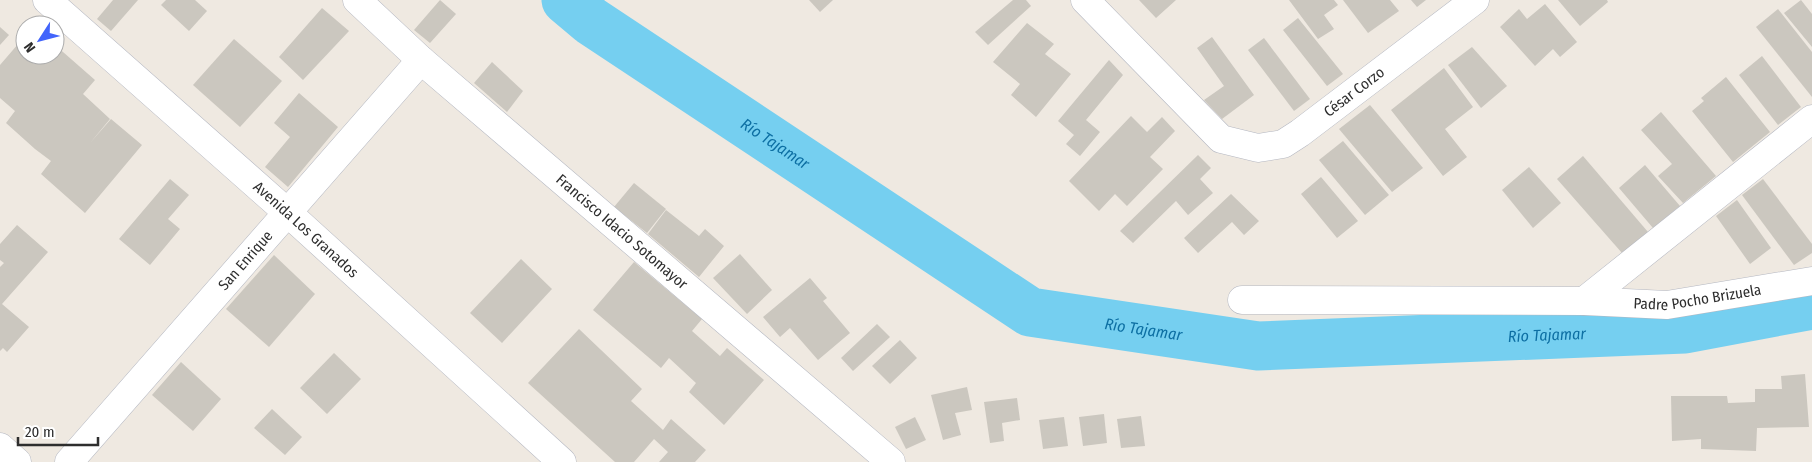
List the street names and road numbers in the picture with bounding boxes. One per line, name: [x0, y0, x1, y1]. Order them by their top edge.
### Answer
street label: César Corzo: [1320, 63, 1388, 121]
street label: Francisco Idacio Sotomayor: [552, 170, 692, 294]
street label: Avenida Los Granados: [250, 178, 362, 281]
street label: San Enrique: [215, 227, 277, 294]
street label: Padre Pocho Brizuela: [1633, 281, 1763, 314]

